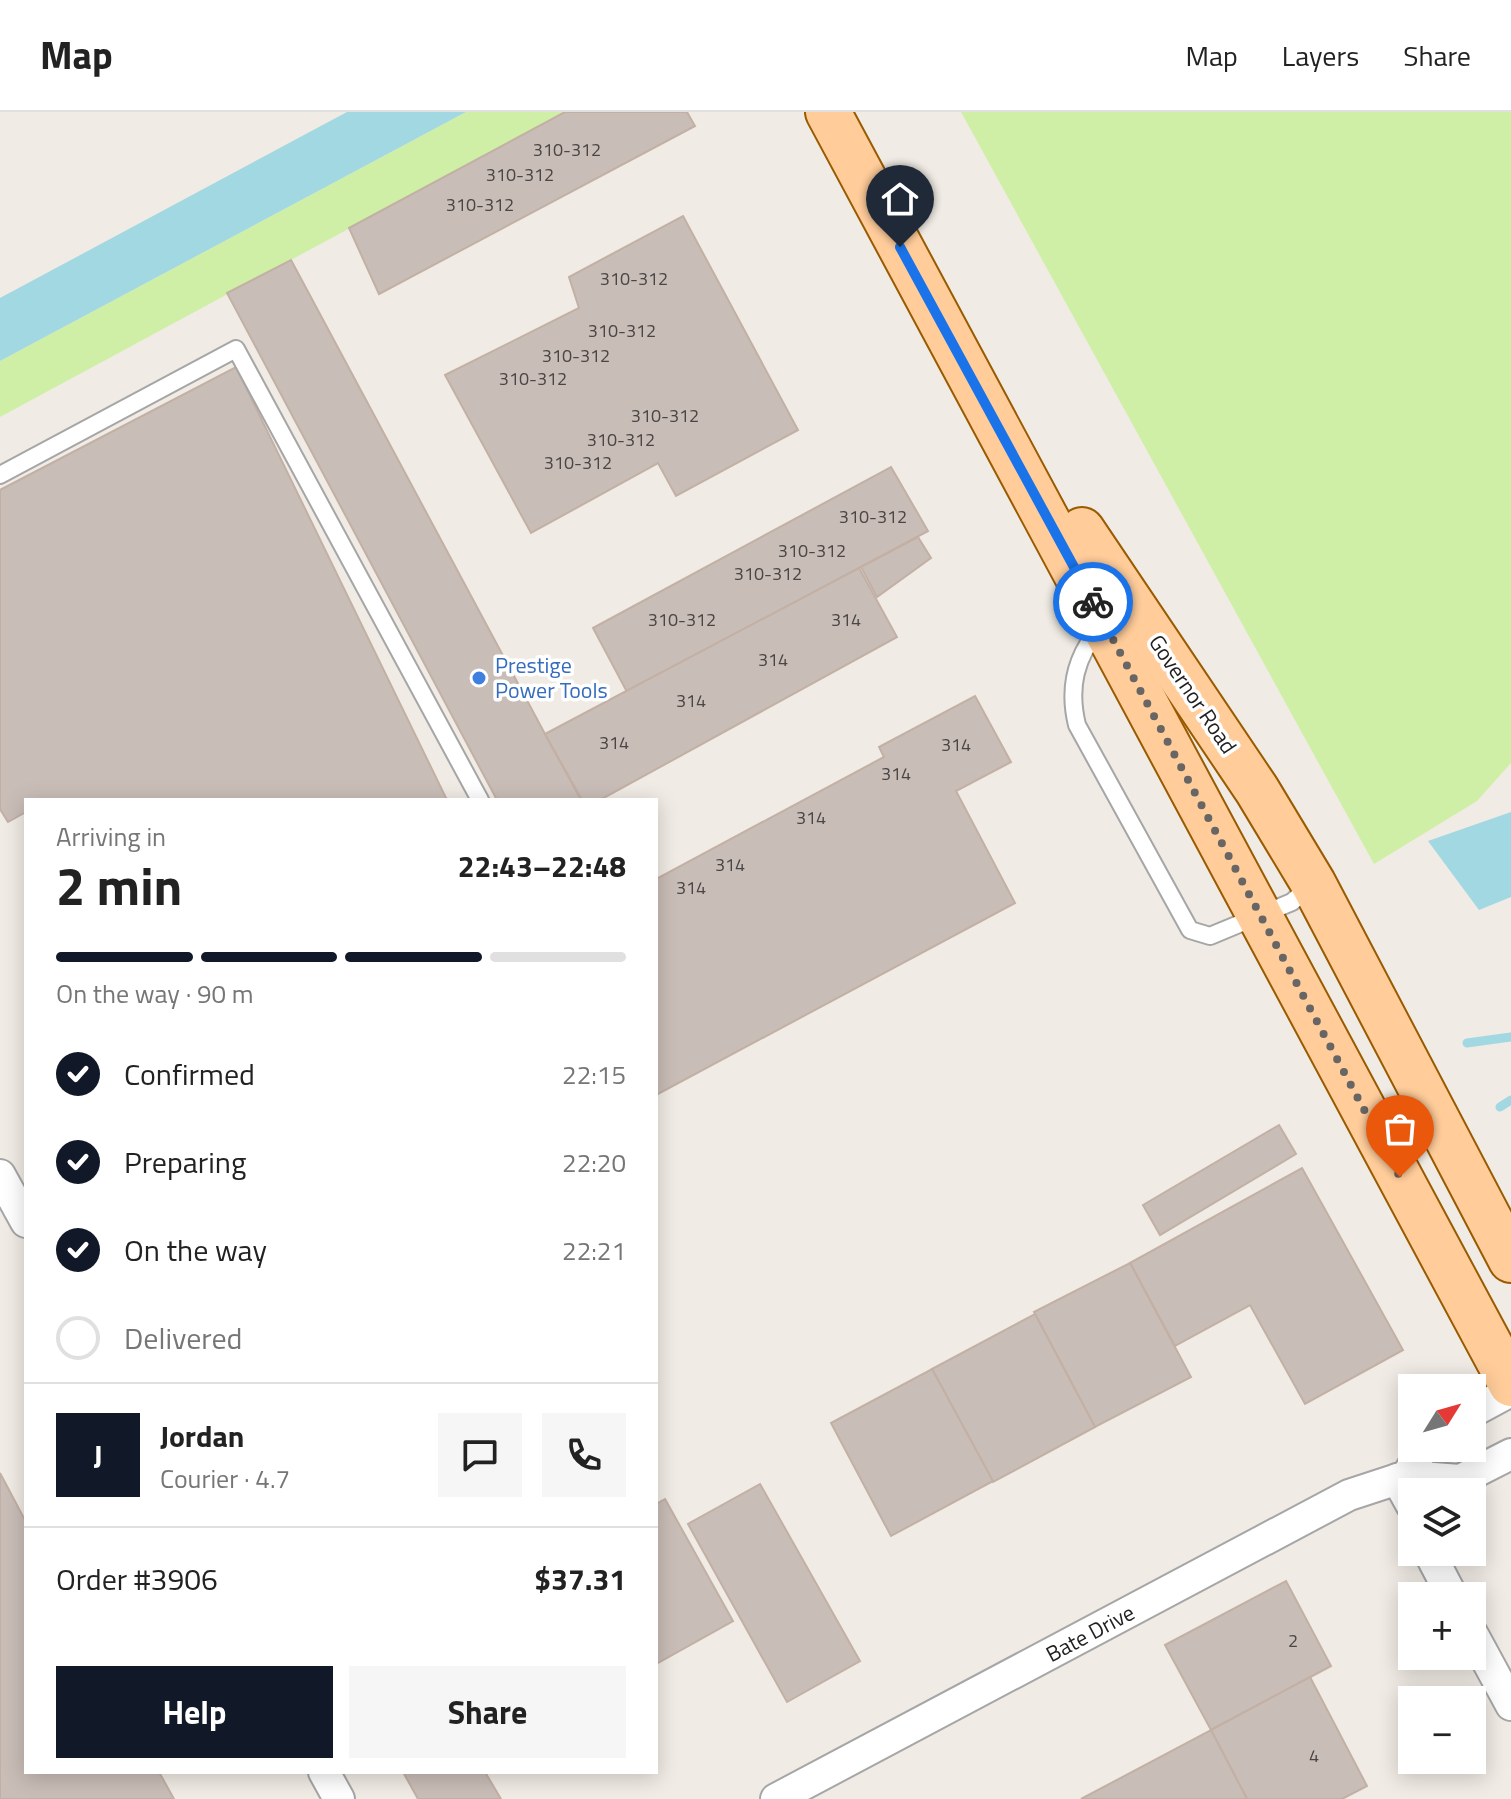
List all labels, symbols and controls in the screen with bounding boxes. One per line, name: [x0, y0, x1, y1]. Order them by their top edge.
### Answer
text: Map: [40, 26, 113, 84]
text: Map: [1185, 34, 1238, 77]
text: Layers: [1282, 34, 1359, 77]
text: Share: [1403, 34, 1471, 77]
house number: 310-312: [533, 136, 601, 163]
house number: 310-312: [486, 161, 554, 188]
pin: [866, 165, 934, 247]
icon: home: [878, 177, 922, 221]
house number: 310-312: [446, 191, 514, 218]
house number: 310-312: [600, 265, 668, 292]
house number: 310-312: [588, 317, 656, 344]
house number: 310-312: [542, 342, 610, 369]
house number: 310-312: [499, 365, 567, 392]
house number: 310-312: [631, 402, 699, 429]
house number: 310-312: [587, 426, 655, 453]
house number: 310-312: [544, 449, 612, 476]
house number: 310-312: [839, 503, 907, 530]
house number: 310-312: [778, 537, 846, 564]
house number: 310-312: [734, 560, 802, 587]
courier: [1053, 562, 1133, 642]
icon: bike: [1071, 580, 1115, 624]
house number: 310-312: [648, 606, 716, 633]
house number: 314: [831, 606, 861, 633]
street label: Governor Road: [1140, 627, 1246, 761]
house number: 314: [758, 646, 788, 673]
place label: Prestige Power Tools: [495, 648, 608, 707]
marker: Prestige Power Tools: [470, 669, 488, 687]
house number: 314: [676, 687, 706, 714]
house number: 314: [599, 729, 629, 756]
house number: 314: [941, 731, 971, 758]
house number: 314: [881, 760, 911, 787]
house number: 314: [796, 804, 826, 831]
text: Arriving in: [56, 817, 166, 856]
text: 22:43–22:48: [458, 843, 626, 889]
text: 2 min: [56, 846, 182, 925]
house number: 314: [715, 851, 745, 878]
house number: 314: [676, 874, 706, 901]
text: On the way · 90 m: [56, 974, 254, 1013]
text: Confirmed: [124, 1051, 255, 1097]
icon: check: [56, 1052, 100, 1096]
text: 22:15: [562, 1055, 626, 1094]
pin: [1366, 1095, 1434, 1177]
icon: bag: [1378, 1107, 1422, 1151]
text: Preparing: [124, 1139, 246, 1185]
icon: check: [56, 1140, 100, 1184]
text: 22:20: [562, 1143, 626, 1182]
text: On the way: [124, 1227, 267, 1273]
icon: check: [56, 1228, 100, 1272]
text: 22:21: [562, 1231, 626, 1270]
text: Delivered: [124, 1315, 242, 1361]
north arrow: [1398, 1374, 1486, 1462]
map controls: [1398, 1374, 1486, 1774]
text: Jordan: [160, 1413, 244, 1459]
button: chat: [438, 1413, 522, 1497]
button: phone: [542, 1413, 626, 1497]
text: J: [93, 1432, 103, 1478]
text: Courier · 4.7: [160, 1459, 290, 1498]
button: layers: [1398, 1478, 1486, 1566]
text: Order #3906: [56, 1556, 218, 1602]
text: $37.31: [534, 1556, 626, 1602]
button: +: [1398, 1582, 1486, 1670]
street label: Bate Drive: [1039, 1595, 1141, 1671]
house number: 2: [1288, 1627, 1298, 1654]
button: Help: [56, 1666, 333, 1758]
button: Share: [349, 1666, 626, 1758]
button: −: [1398, 1686, 1486, 1774]
house number: 4: [1309, 1742, 1319, 1769]

